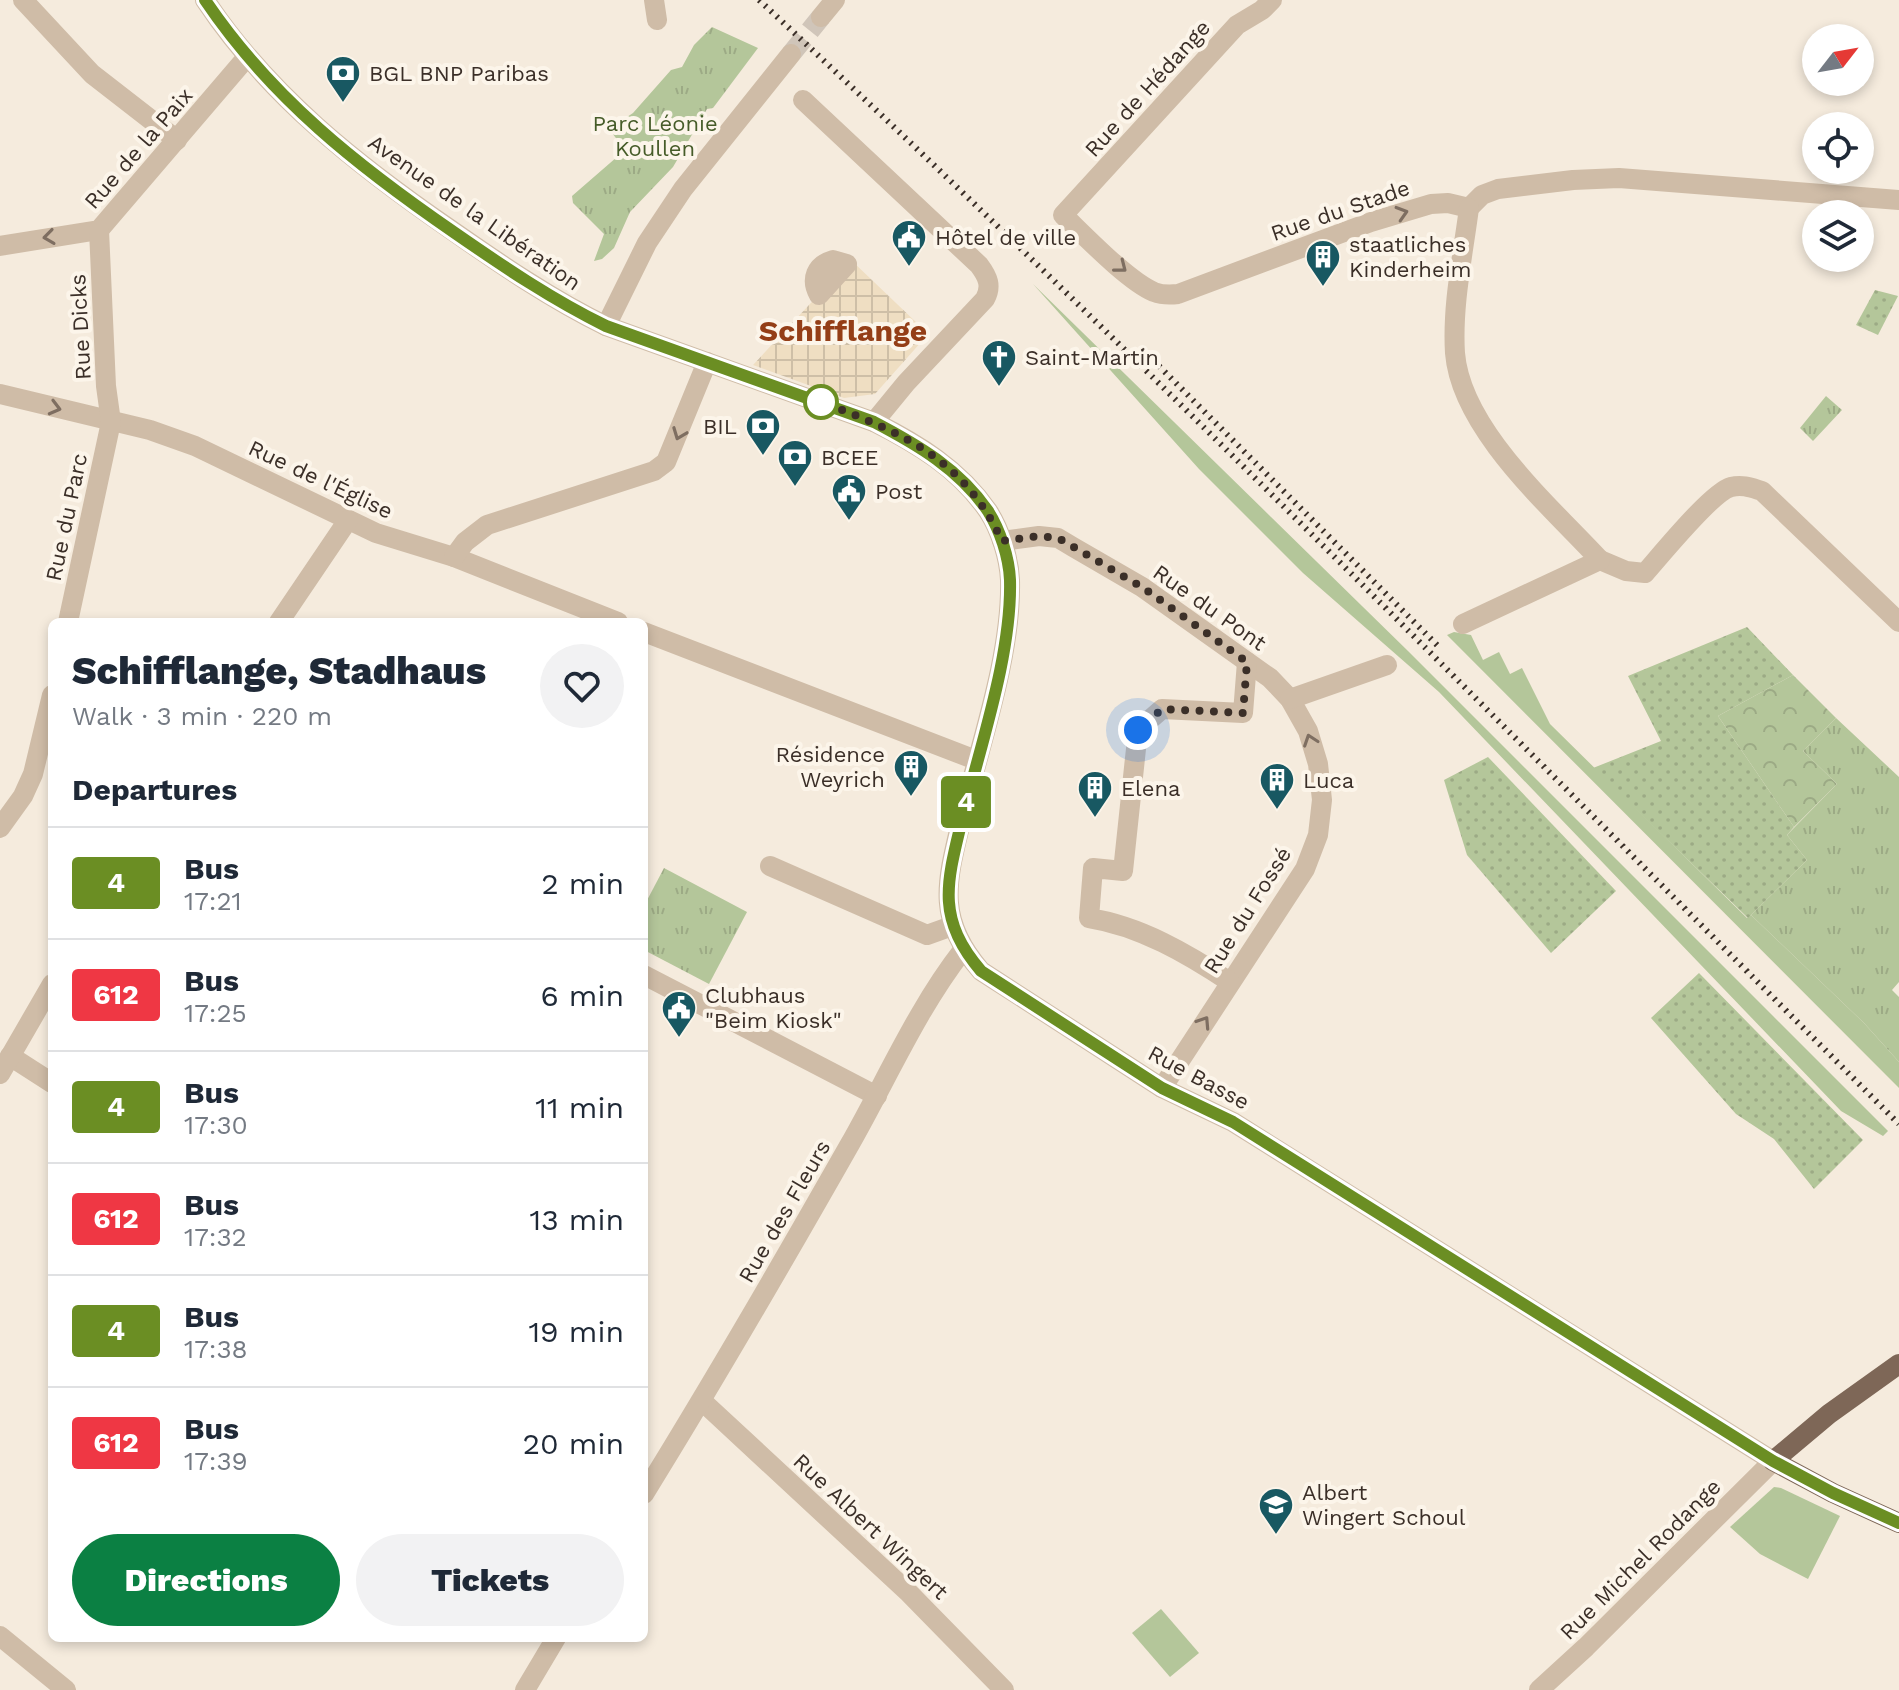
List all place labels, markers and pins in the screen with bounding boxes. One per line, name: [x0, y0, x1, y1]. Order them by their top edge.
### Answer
bank icon: BGL BNP Paribas: [324, 54, 362, 104]
place label: BGL BNP Paribas: [369, 61, 549, 86]
public building icon: Hôtel de ville: [890, 218, 928, 268]
place label: Hôtel de ville: [935, 225, 1076, 250]
place label: staatliches Kinderheim: [1349, 232, 1472, 282]
building icon: staatliches Kinderheim: [1304, 238, 1342, 288]
church icon: Saint-Martin: [980, 338, 1018, 388]
place label: Saint-Martin: [1025, 345, 1159, 370]
unlabelled marker: [804, 385, 838, 419]
bank icon: BIL: [744, 407, 782, 457]
place label: BIL: [703, 414, 737, 439]
bank icon: BCEE: [776, 438, 814, 488]
place label: BCEE: [821, 445, 879, 470]
public building icon: Post: [830, 472, 868, 522]
place label: Post: [875, 479, 922, 504]
place label: Résidence Weyrich: [775, 742, 885, 792]
building icon: Résidence Weyrich: [892, 748, 930, 798]
building icon: Luca: [1258, 761, 1296, 811]
place label: Luca: [1303, 768, 1354, 793]
building icon: Elena: [1076, 769, 1114, 819]
place label: Elena: [1121, 776, 1181, 801]
place label: Clubhaus "Beim Kiosk": [705, 983, 842, 1033]
public building icon: Clubhaus "Beim Kiosk": [660, 989, 698, 1039]
place label: Albert Wingert Schoul: [1302, 1480, 1466, 1530]
school or university icon: Albert Wingert Schoul: [1257, 1486, 1295, 1536]

